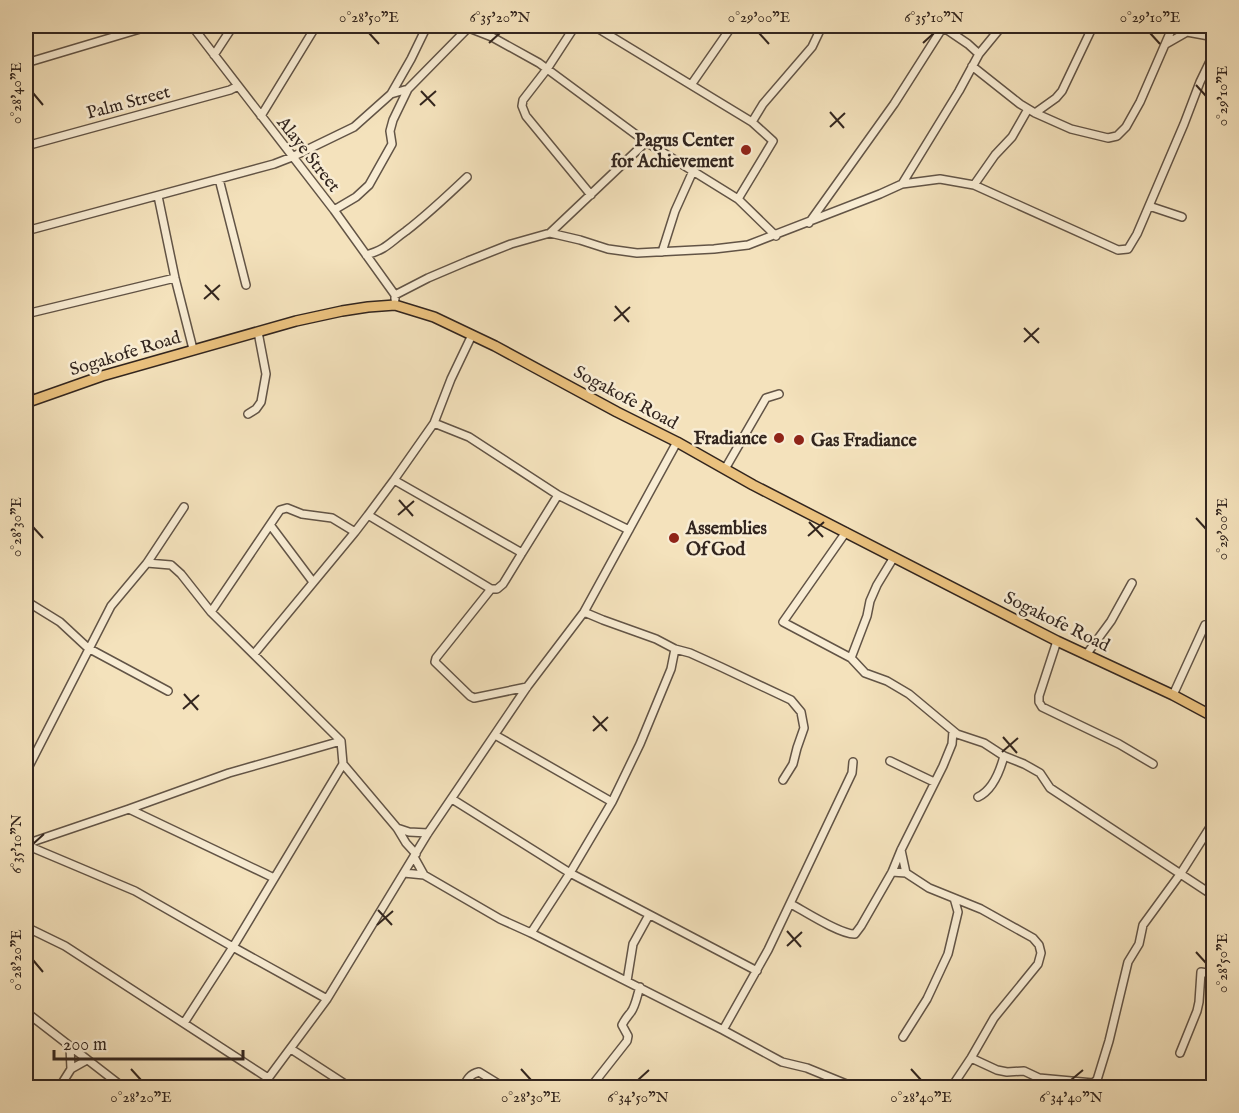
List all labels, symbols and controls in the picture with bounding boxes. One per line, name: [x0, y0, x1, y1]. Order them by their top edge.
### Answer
text: 0°28'50"E: [339, 8, 399, 27]
text: 6°35'20"N: [469, 8, 531, 27]
text: 0°29'00"E: [728, 8, 790, 27]
text: 6°35'10"N: [904, 8, 964, 27]
text: 0°29'10"E: [1120, 8, 1180, 27]
text: 0°28'40"E: [7, 62, 26, 124]
text: 0°29'10"E: [1213, 66, 1232, 126]
street label: Palm Street: [84, 81, 173, 126]
street label: Alaye Street: [270, 111, 345, 198]
place label: Pagus Center for Achievement: [611, 130, 735, 174]
marker: Pagus Center for Achievement: [739, 143, 753, 157]
street label: Sogakofe Road: [67, 327, 184, 382]
street label: Sogakofe Road: [569, 361, 682, 436]
place label: Fradiance: [694, 428, 768, 451]
place label: Gas Fradiance: [811, 430, 917, 453]
marker: Fradiance: [772, 431, 786, 445]
marker: Gas Fradiance: [792, 433, 806, 447]
text: 0°28'30"E: [7, 497, 26, 557]
text: 0°29'00"E: [1213, 498, 1232, 560]
place label: Assemblies Of God: [685, 518, 767, 562]
marker: Assemblies Of God: [667, 531, 681, 545]
street label: Sogakofe Road: [1000, 587, 1113, 658]
text: 6°35'10"N: [7, 814, 26, 874]
text: 0°28'20"E: [7, 929, 26, 991]
text: 0°28'50"E: [1213, 933, 1232, 993]
scale bar: [54, 1023, 243, 1061]
text: 200 m: [63, 1034, 107, 1057]
text: 0°28'20"E: [110, 1088, 172, 1107]
text: 0°28'30"E: [501, 1088, 561, 1107]
text: 6°34'50"N: [607, 1088, 669, 1107]
text: 0°28'40"E: [890, 1088, 952, 1107]
text: 6°34'40"N: [1039, 1088, 1103, 1107]

